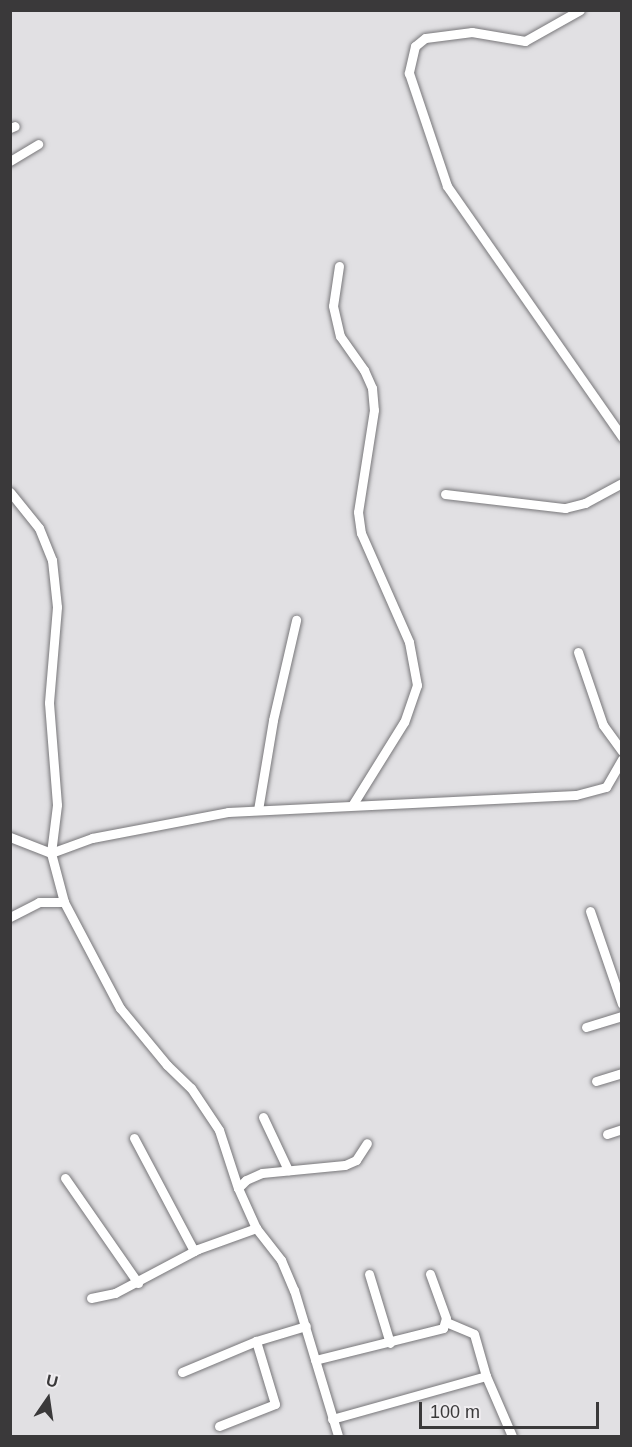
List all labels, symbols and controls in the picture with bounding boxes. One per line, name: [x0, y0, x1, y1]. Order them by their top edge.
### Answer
north arrow: [18, 1369, 78, 1429]
text: U: [45, 1371, 60, 1391]
scale bar: [422, 1390, 602, 1428]
text: 100 m: [430, 1402, 480, 1422]

